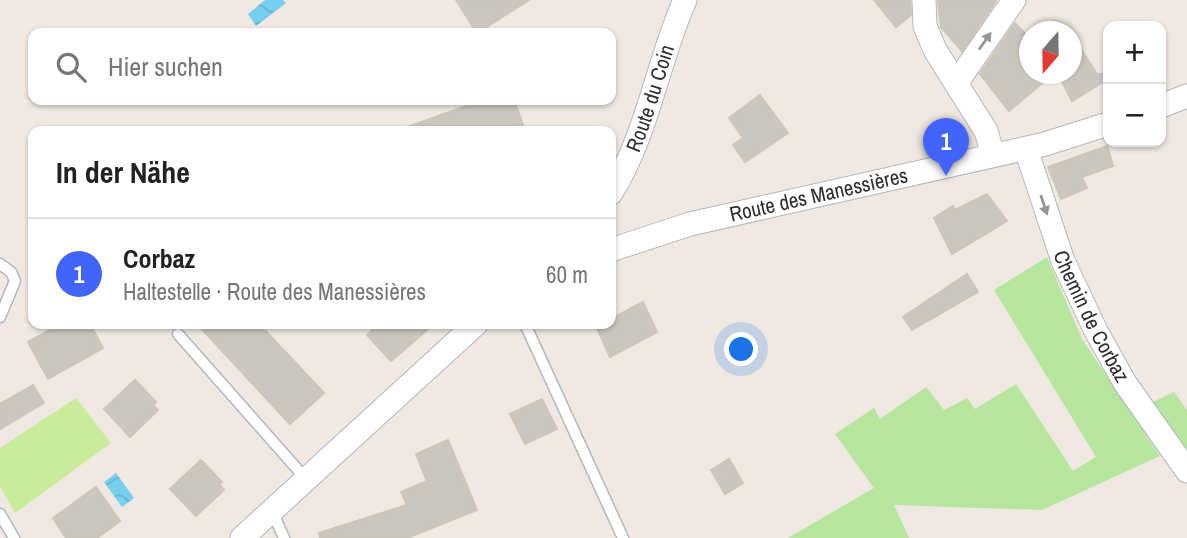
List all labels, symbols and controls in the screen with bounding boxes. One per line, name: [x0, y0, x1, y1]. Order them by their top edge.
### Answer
north arrow: [1019, 21, 1082, 84]
map controls: [1103, 21, 1166, 147]
button: +: [1103, 21, 1166, 84]
search box: [28, 28, 616, 105]
one-way arrow: [978, 32, 992, 50]
street label: Route du Coin: [619, 41, 681, 156]
icon: search: [52, 48, 90, 86]
text: Hier suchen: [108, 49, 223, 84]
button: −: [1103, 84, 1166, 147]
pin: 1: [923, 118, 969, 176]
text: In der Nähe: [56, 152, 190, 192]
street label: Route des Manessières: [727, 160, 910, 229]
one-way arrow: [1039, 194, 1050, 215]
text: Corbaz: [123, 241, 195, 276]
street label: Chemin de Corbaz: [1046, 247, 1137, 388]
text: 1: [74, 259, 84, 290]
text: 60 m: [546, 259, 588, 290]
text: Haltestelle · Route des Manessières: [123, 276, 426, 307]
your location: [724, 332, 758, 366]

